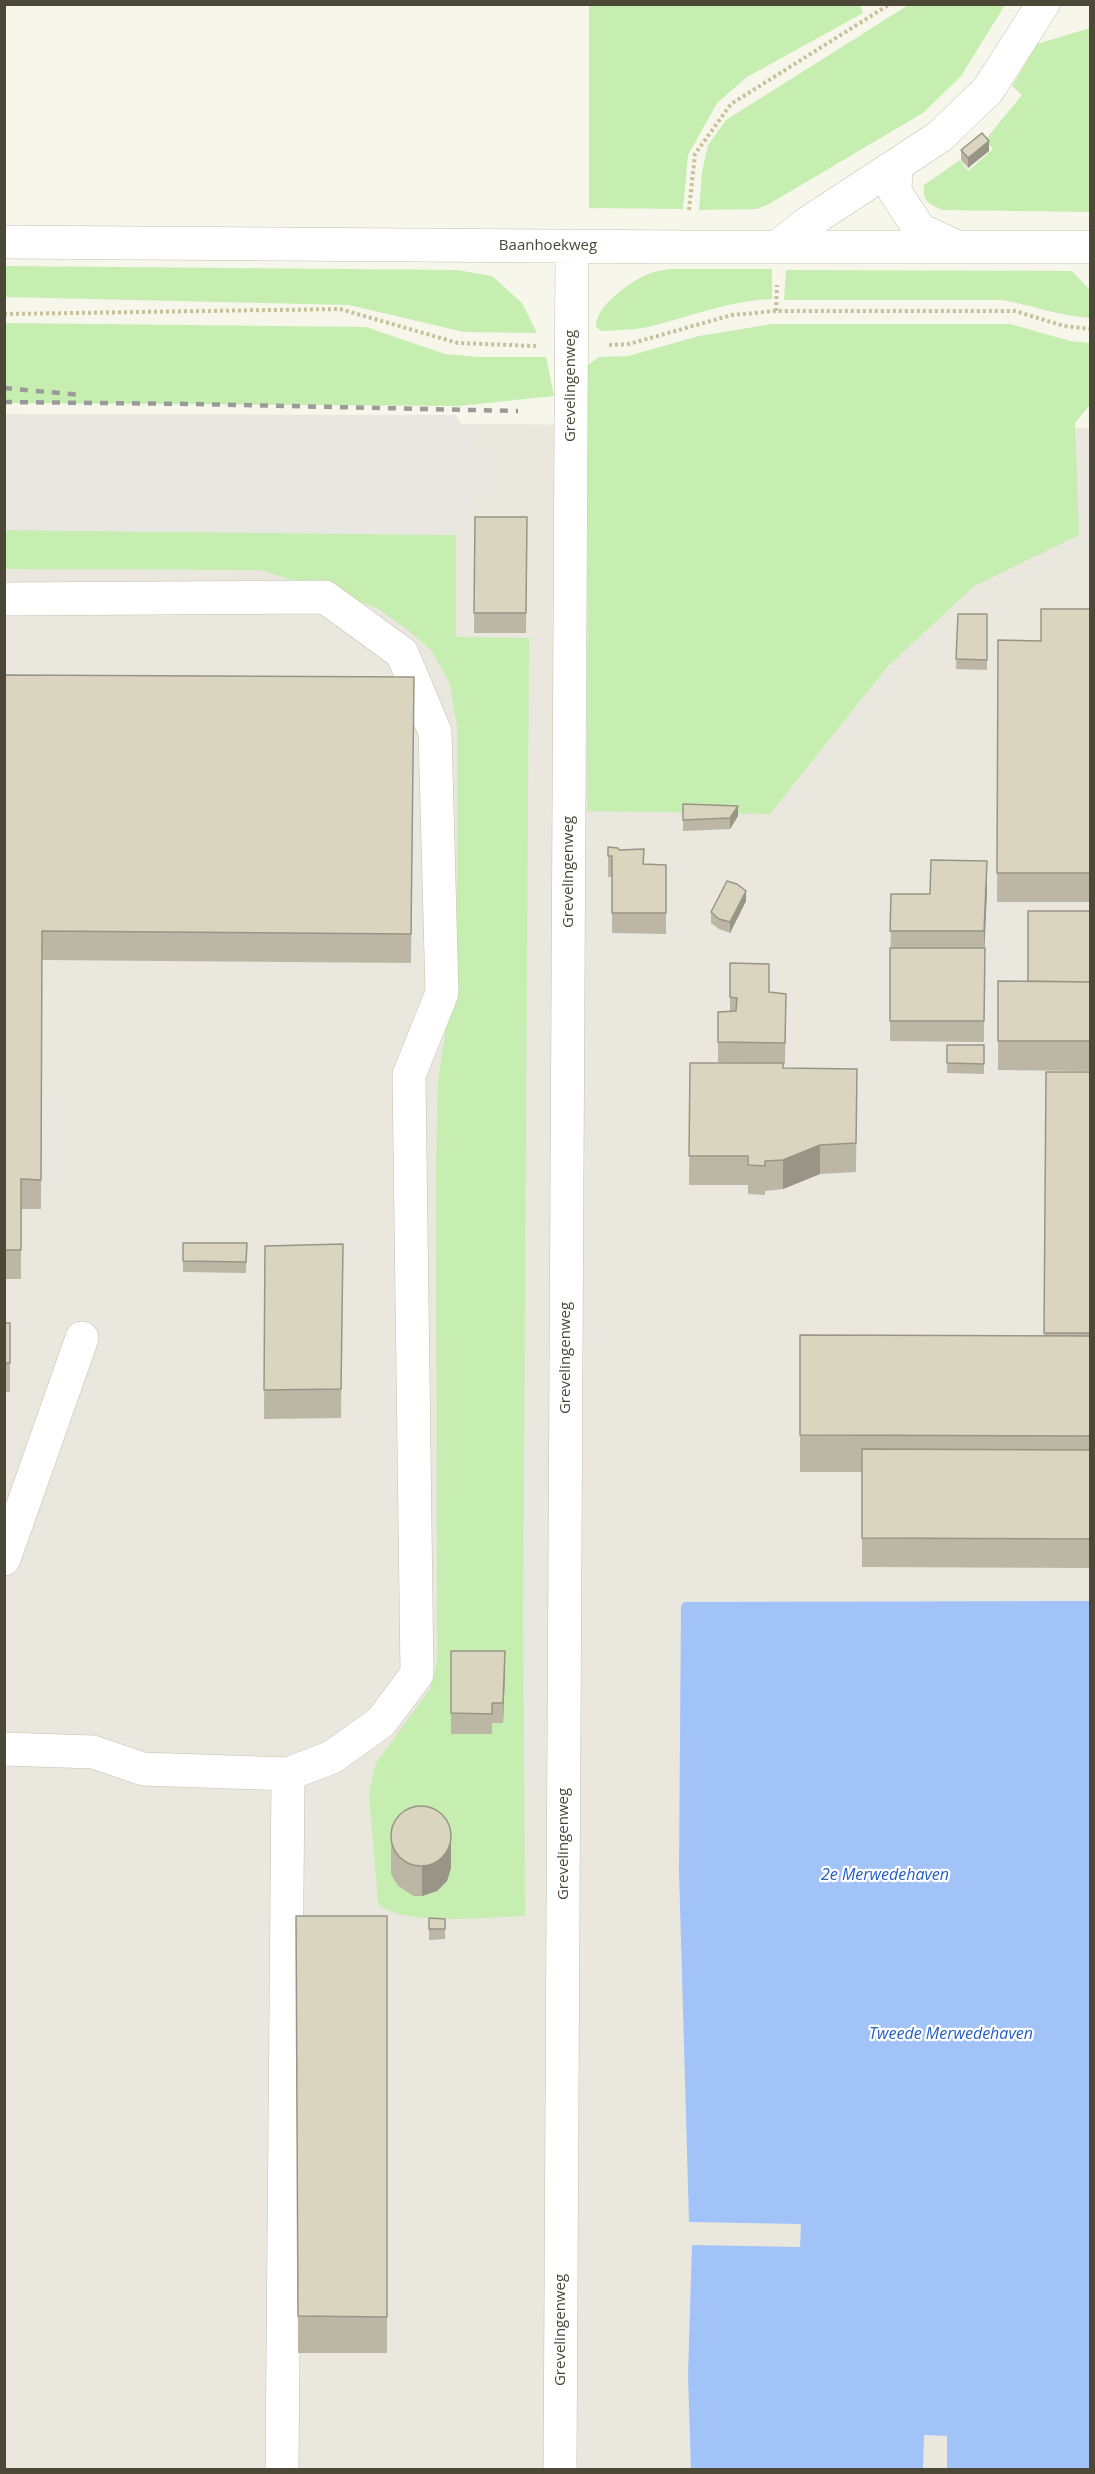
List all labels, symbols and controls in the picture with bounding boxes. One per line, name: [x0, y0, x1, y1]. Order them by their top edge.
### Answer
street label: Baanhoekweg: [499, 237, 597, 255]
street label: Grevelingenweg: [562, 330, 580, 442]
street label: Grevelingenweg: [560, 816, 578, 928]
street label: Grevelingenweg: [557, 1302, 575, 1414]
street label: Grevelingenweg: [555, 1788, 573, 1900]
water label: 2e Merwedehaven: [821, 1865, 949, 1885]
water label: Tweede Merwedehaven: [869, 2024, 1033, 2044]
street label: Grevelingenweg: [552, 2274, 570, 2386]

